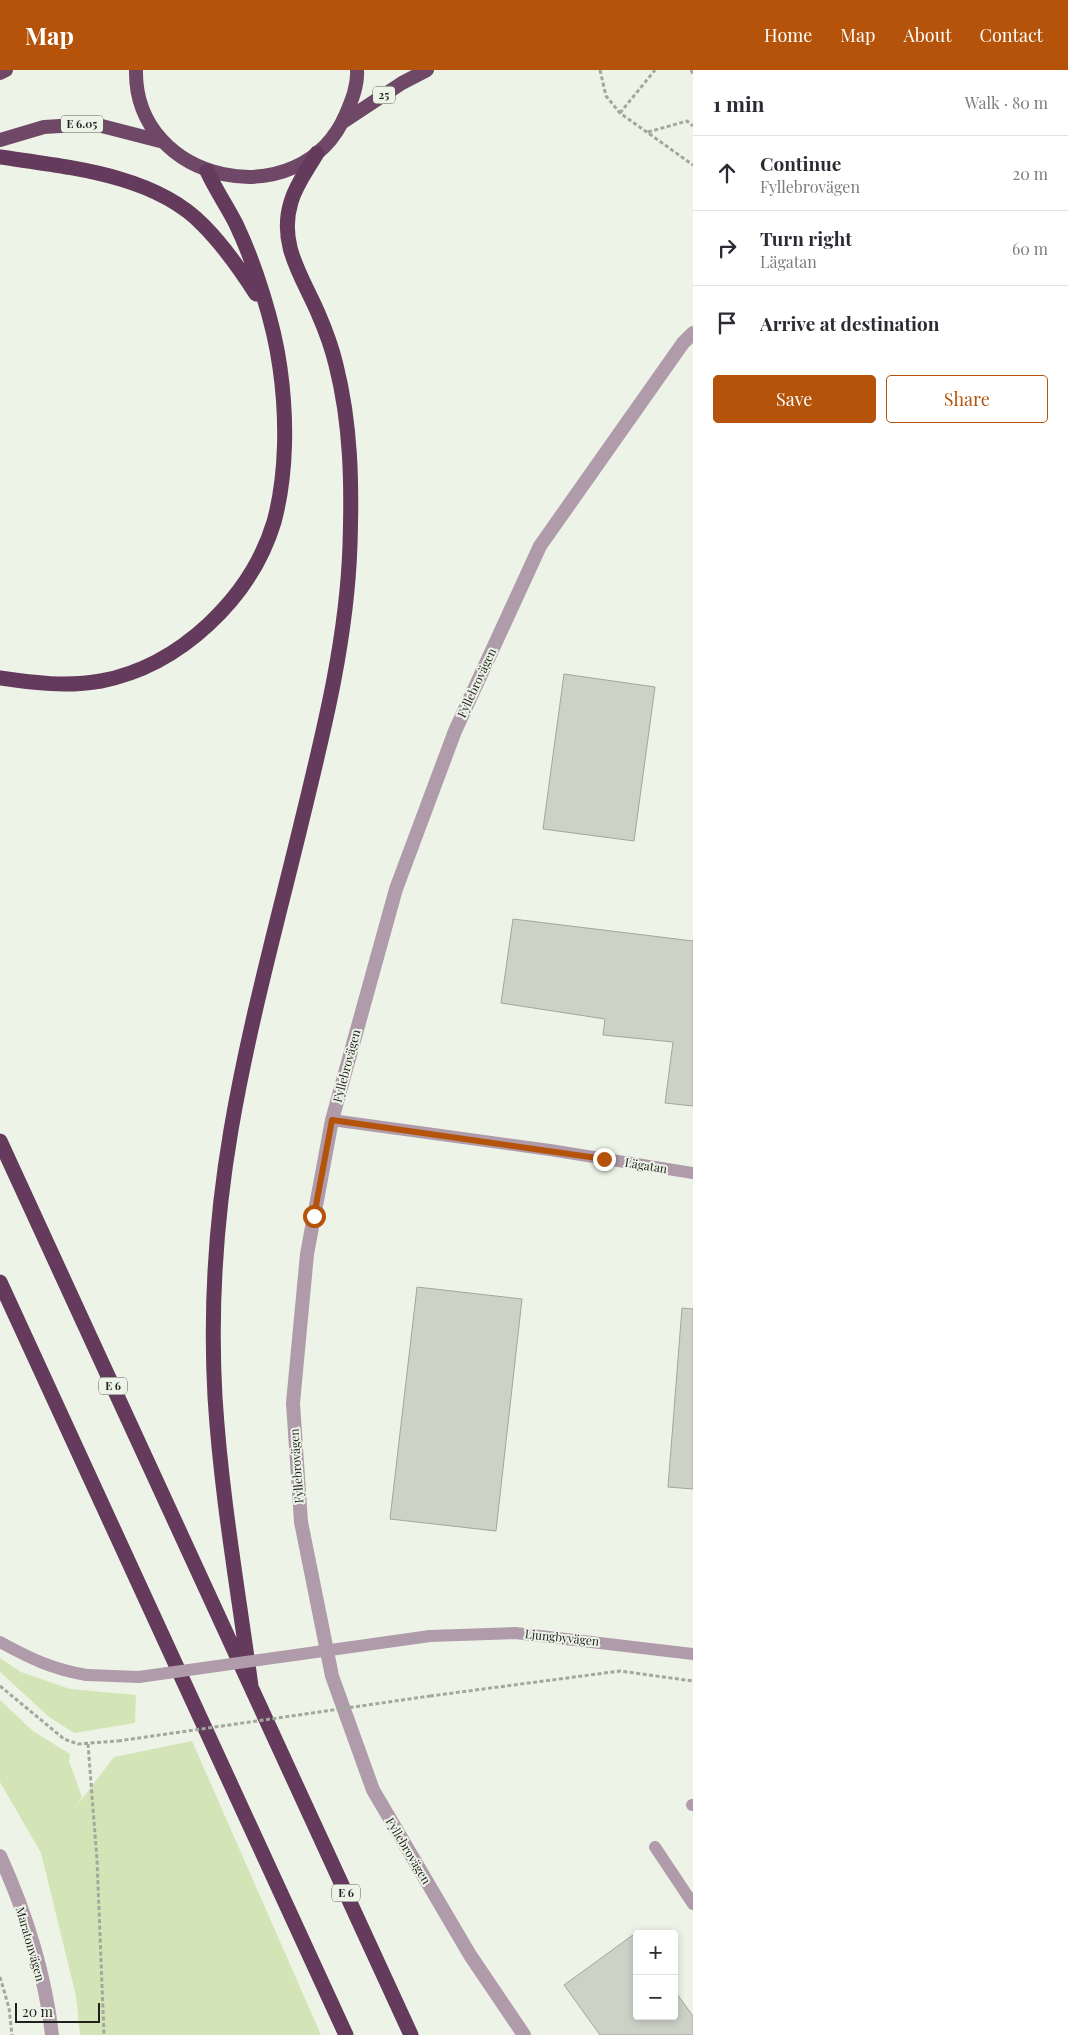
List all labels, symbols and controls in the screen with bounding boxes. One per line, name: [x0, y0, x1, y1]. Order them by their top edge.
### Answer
text: Map: [25, 19, 74, 51]
text: Home: [764, 23, 812, 47]
text: Map: [840, 23, 875, 47]
text: About: [903, 23, 952, 47]
text: Contact: [980, 23, 1043, 47]
road number: 25: [373, 86, 395, 104]
text: 1 min: [713, 89, 764, 117]
text: Walk · 80 m: [965, 92, 1048, 113]
road number: E 6.05: [61, 116, 103, 132]
text: Continue: [760, 150, 841, 176]
icon: ahead: [713, 159, 741, 187]
text: 20 m: [1013, 163, 1048, 184]
text: Fyllebrovägen: [760, 176, 860, 197]
text: Turn right: [760, 225, 852, 251]
icon: right: [713, 234, 741, 262]
text: 60 m: [1012, 238, 1048, 259]
text: Lägatan: [760, 251, 817, 272]
icon: arrive: [713, 309, 741, 337]
text: Arrive at destination: [760, 310, 940, 336]
button: Save: [713, 375, 876, 423]
button: Share: [886, 375, 1048, 423]
street label: Fyllebrovägen: [453, 645, 499, 720]
street label: Fyllebrovägen: [329, 1027, 363, 1104]
route end: [593, 1148, 616, 1171]
street label: Lägatan: [624, 1154, 668, 1176]
route start: [303, 1205, 326, 1228]
road number: E 6: [99, 1378, 127, 1394]
street label: Fyllebrovägen: [285, 1428, 307, 1504]
street label: Ljungbyvägen: [524, 1625, 600, 1649]
street label: Fyllebrovägen: [383, 1814, 435, 1887]
road number: E 6: [332, 1885, 360, 1902]
street label: Maratonvägen: [13, 1905, 49, 1983]
map controls: [633, 1930, 678, 2020]
button: +: [633, 1930, 678, 1975]
button: −: [633, 1975, 678, 2020]
scale bar: [15, 2000, 100, 2023]
text: 20 m: [22, 2002, 53, 2021]

